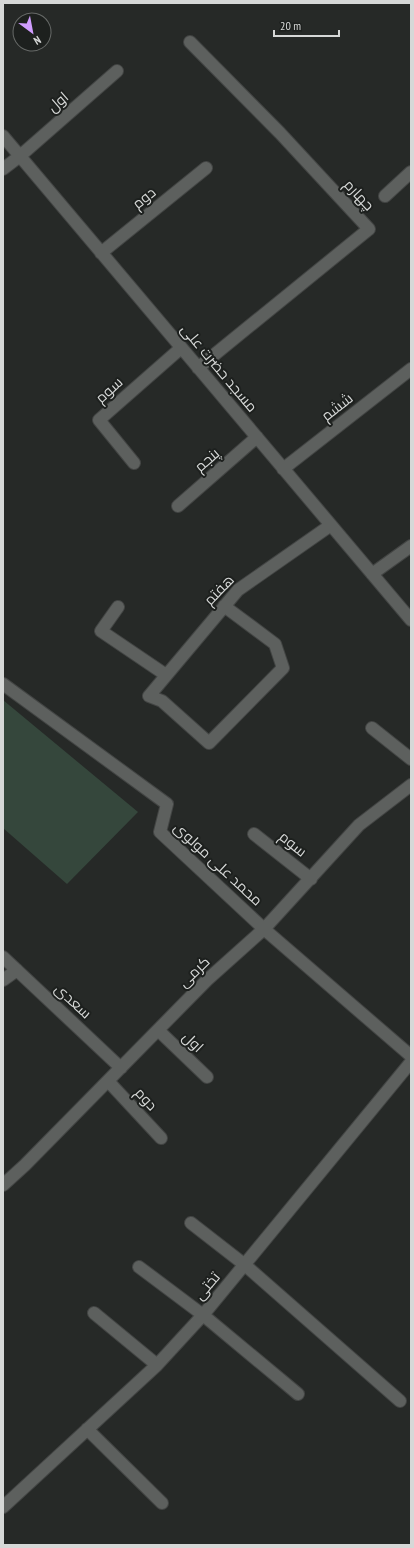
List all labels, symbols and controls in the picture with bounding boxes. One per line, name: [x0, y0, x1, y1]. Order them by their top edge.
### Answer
north arrow: [12, 12, 52, 52]
scale bar: [274, 12, 339, 38]
text: 20 m: [280, 18, 301, 33]
text: N: [31, 33, 44, 48]
street label: اول: [43, 87, 72, 116]
street label: چهارم: [339, 175, 379, 215]
street label: دوم: [128, 182, 160, 214]
street label: مسجد حضرت علی: [176, 320, 262, 416]
street label: سوم: [91, 372, 127, 408]
street label: ششم: [317, 388, 357, 426]
street label: پنجم: [190, 443, 224, 477]
street label: هفتم: [199, 570, 239, 610]
street label: محمد علی مولوی: [169, 818, 267, 910]
street label: سوم: [275, 827, 311, 861]
street label: کرمی: [174, 952, 214, 992]
street label: سعدی: [50, 979, 96, 1023]
street label: اول: [179, 1027, 208, 1056]
street label: دوم: [130, 1083, 162, 1115]
street label: تختی: [189, 1268, 225, 1304]

